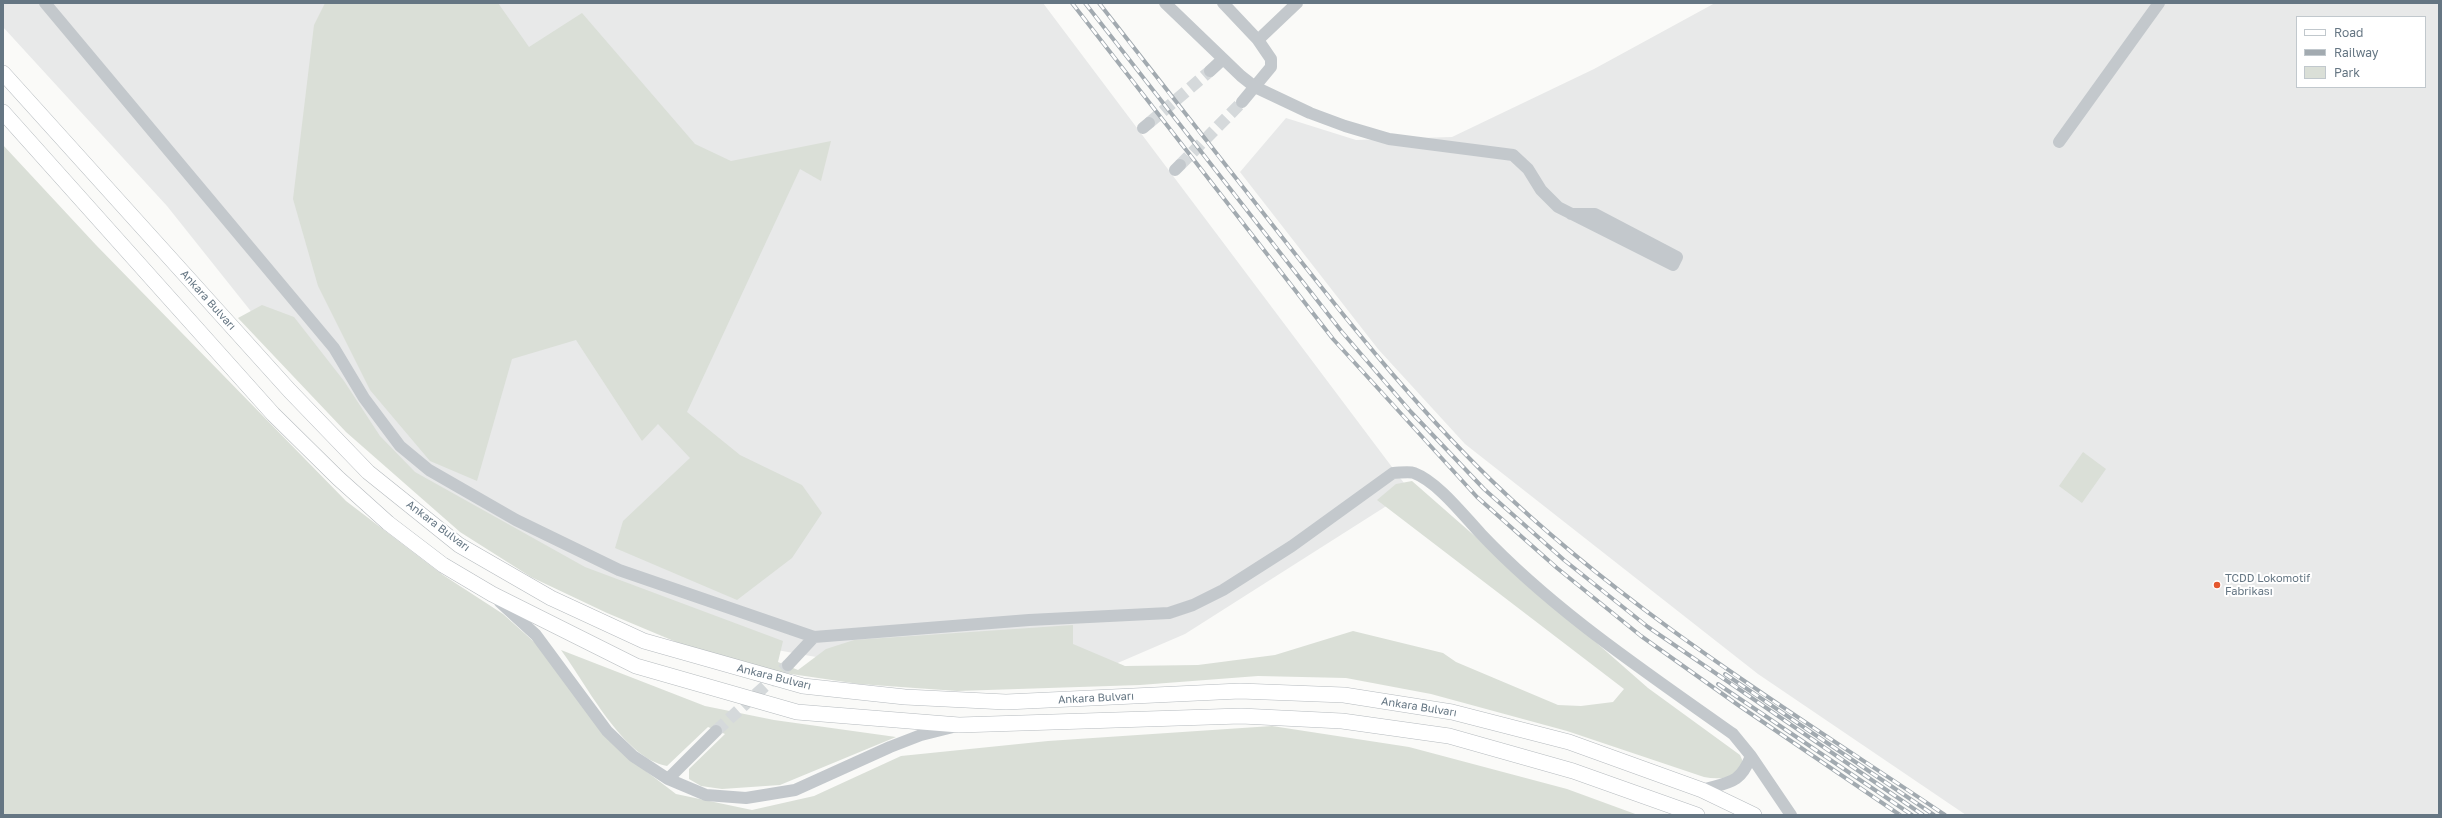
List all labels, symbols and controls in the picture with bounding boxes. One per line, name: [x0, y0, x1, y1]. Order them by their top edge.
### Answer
legend: [2296, 16, 2426, 88]
text: Road: [2334, 25, 2363, 40]
text: Railway: [2334, 45, 2379, 60]
text: Park: [2334, 65, 2360, 80]
street label: Ankara Bulvarı: [178, 267, 238, 333]
street label: Ankara Bulvarı: [404, 498, 472, 554]
place label: TCDD Lokomotif Fabrikası: [2225, 572, 2310, 598]
marker: TCDD Lokomotif Fabrikası: [2212, 580, 2222, 590]
street label: Ankara Bulvarı: [735, 661, 813, 693]
street label: Ankara Bulvarı: [1058, 689, 1134, 707]
street label: Ankara Bulvarı: [1380, 695, 1458, 719]

